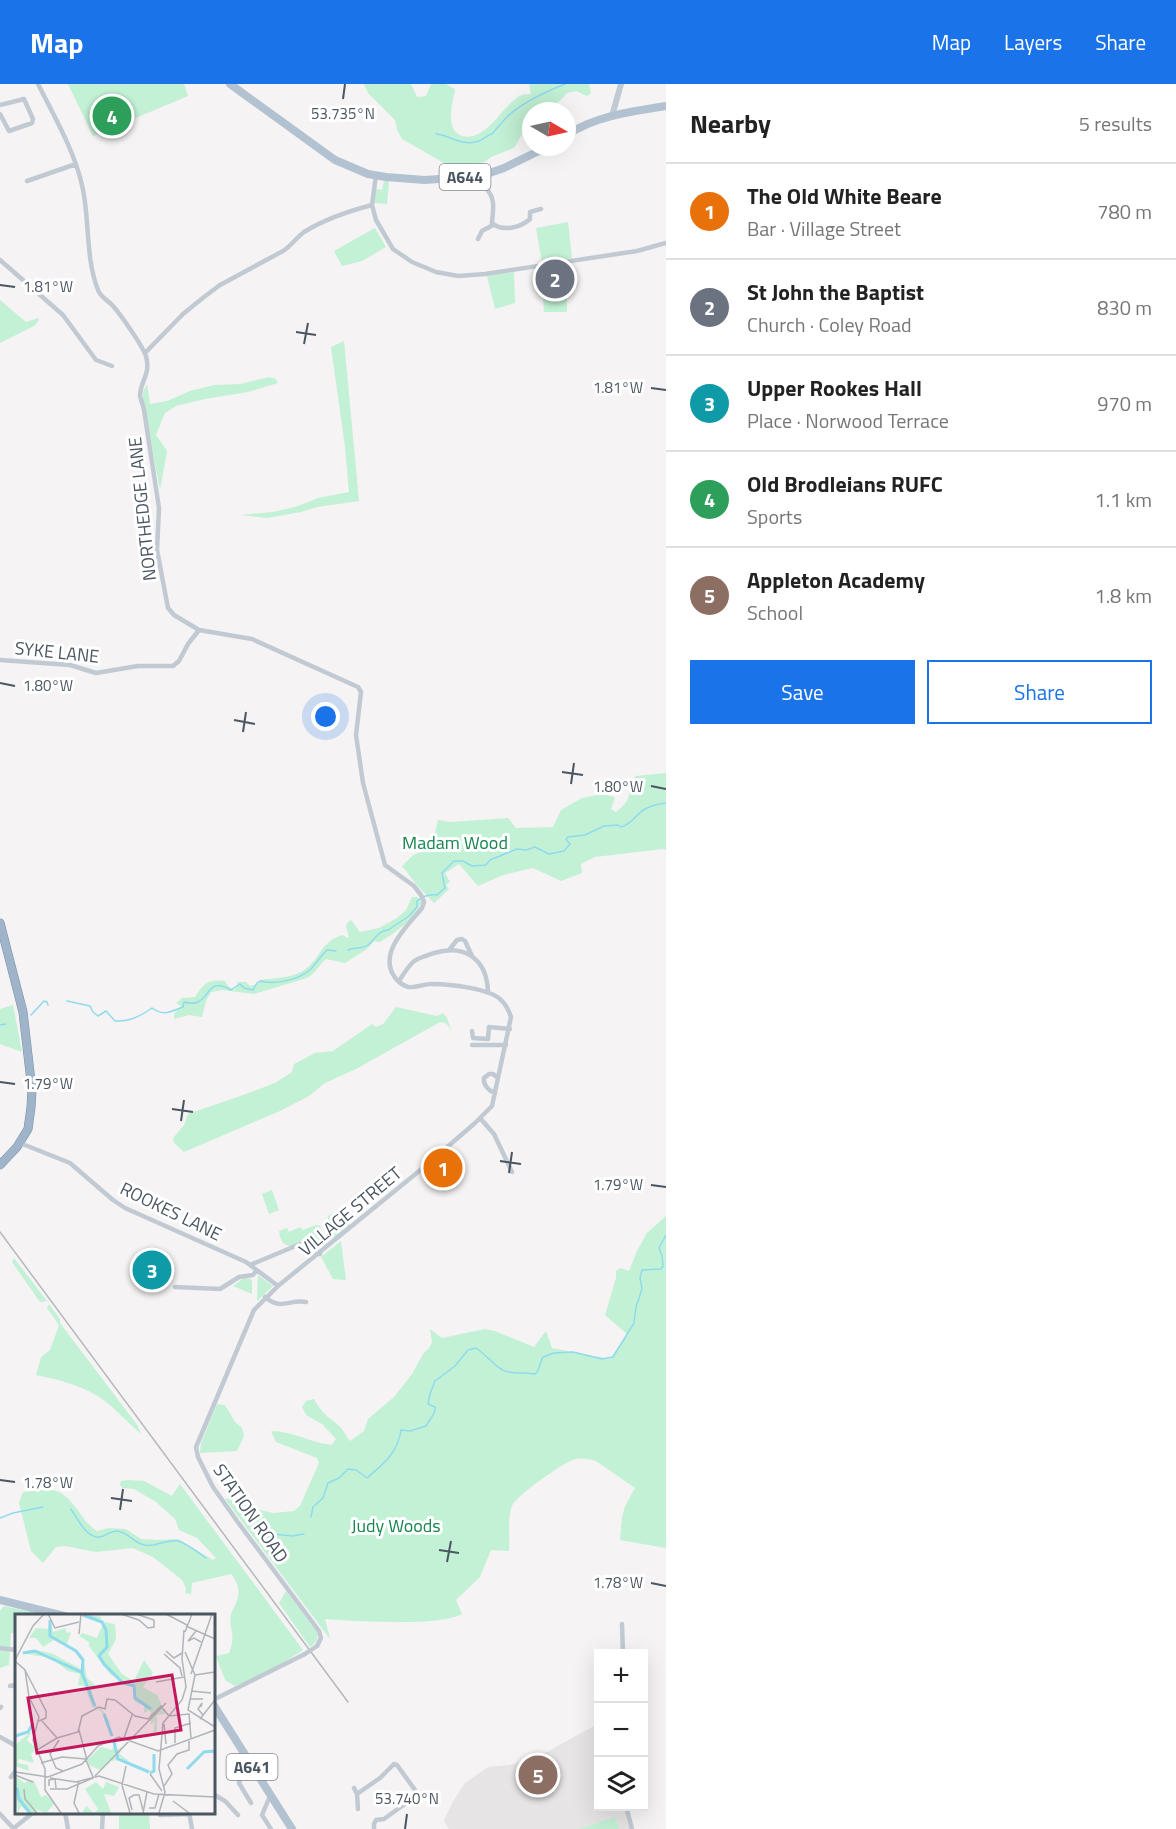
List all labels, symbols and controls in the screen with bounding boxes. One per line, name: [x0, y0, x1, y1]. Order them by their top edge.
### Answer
text: Map: [30, 21, 84, 64]
text: Map: [932, 26, 971, 58]
text: Layers: [1004, 26, 1062, 58]
text: Share: [1095, 26, 1146, 58]
pin: 4: [92, 93, 132, 138]
text: 53.735°N: [311, 102, 375, 125]
north arrow: [522, 102, 576, 156]
text: Nearby: [690, 104, 771, 143]
text: 5 results: [1079, 108, 1152, 139]
road number: A644: [440, 164, 490, 190]
text: The Old White Beare: [747, 179, 942, 213]
text: 1: [704, 196, 715, 227]
text: 780 m: [1097, 196, 1152, 227]
text: Bar · Village Street: [747, 213, 901, 244]
pin: 2: [536, 256, 574, 302]
text: 1.81°W: [23, 275, 73, 298]
text: St John the Baptist: [747, 275, 924, 309]
text: 2: [704, 292, 715, 323]
text: 830 m: [1097, 292, 1152, 323]
text: Church · Coley Road: [747, 309, 912, 340]
text: Upper Rookes Hall: [747, 371, 922, 405]
text: 1.81°W: [593, 376, 643, 399]
text: 3: [704, 388, 715, 419]
text: 970 m: [1097, 388, 1152, 419]
text: Place · Norwood Terrace: [747, 405, 949, 436]
street label: NORTHEDGE LANE: [121, 436, 163, 582]
text: Old Brodleians RUFC: [747, 467, 943, 501]
text: 4: [704, 484, 715, 515]
text: 1.1 km: [1095, 484, 1152, 515]
text: Sports: [747, 501, 802, 532]
text: Appleton Academy: [747, 563, 925, 597]
text: 5: [704, 580, 715, 611]
text: 1.8 km: [1095, 580, 1152, 611]
text: School: [747, 597, 803, 628]
street label: SYKE LANE: [13, 634, 101, 670]
button: Save: [690, 660, 915, 724]
button: Share: [927, 660, 1152, 724]
text: 1.80°W: [23, 674, 73, 697]
your location: [311, 702, 340, 731]
text: 1.80°W: [593, 775, 643, 798]
park label: Madam Wood: [402, 829, 508, 856]
text: 1.79°W: [23, 1072, 73, 1095]
pin: 1: [424, 1146, 462, 1190]
street label: VILLAGE STREET: [293, 1159, 408, 1262]
text: 1.79°W: [593, 1173, 643, 1196]
street label: ROOKES LANE: [116, 1175, 226, 1247]
pin: 3: [132, 1248, 172, 1292]
street label: STATION ROAD: [207, 1458, 295, 1568]
text: 1.78°W: [23, 1471, 73, 1494]
park label: Judy Woods: [351, 1512, 441, 1539]
text: 1.78°W: [593, 1571, 643, 1594]
inset map: [15, 1614, 214, 1814]
map controls: [594, 1649, 648, 1811]
button: +: [594, 1649, 648, 1703]
button: −: [594, 1703, 648, 1757]
pin: 5: [518, 1752, 558, 1798]
road number: A641: [226, 1754, 278, 1780]
button: layers: [594, 1757, 648, 1811]
text: 53.740°N: [375, 1787, 439, 1810]

